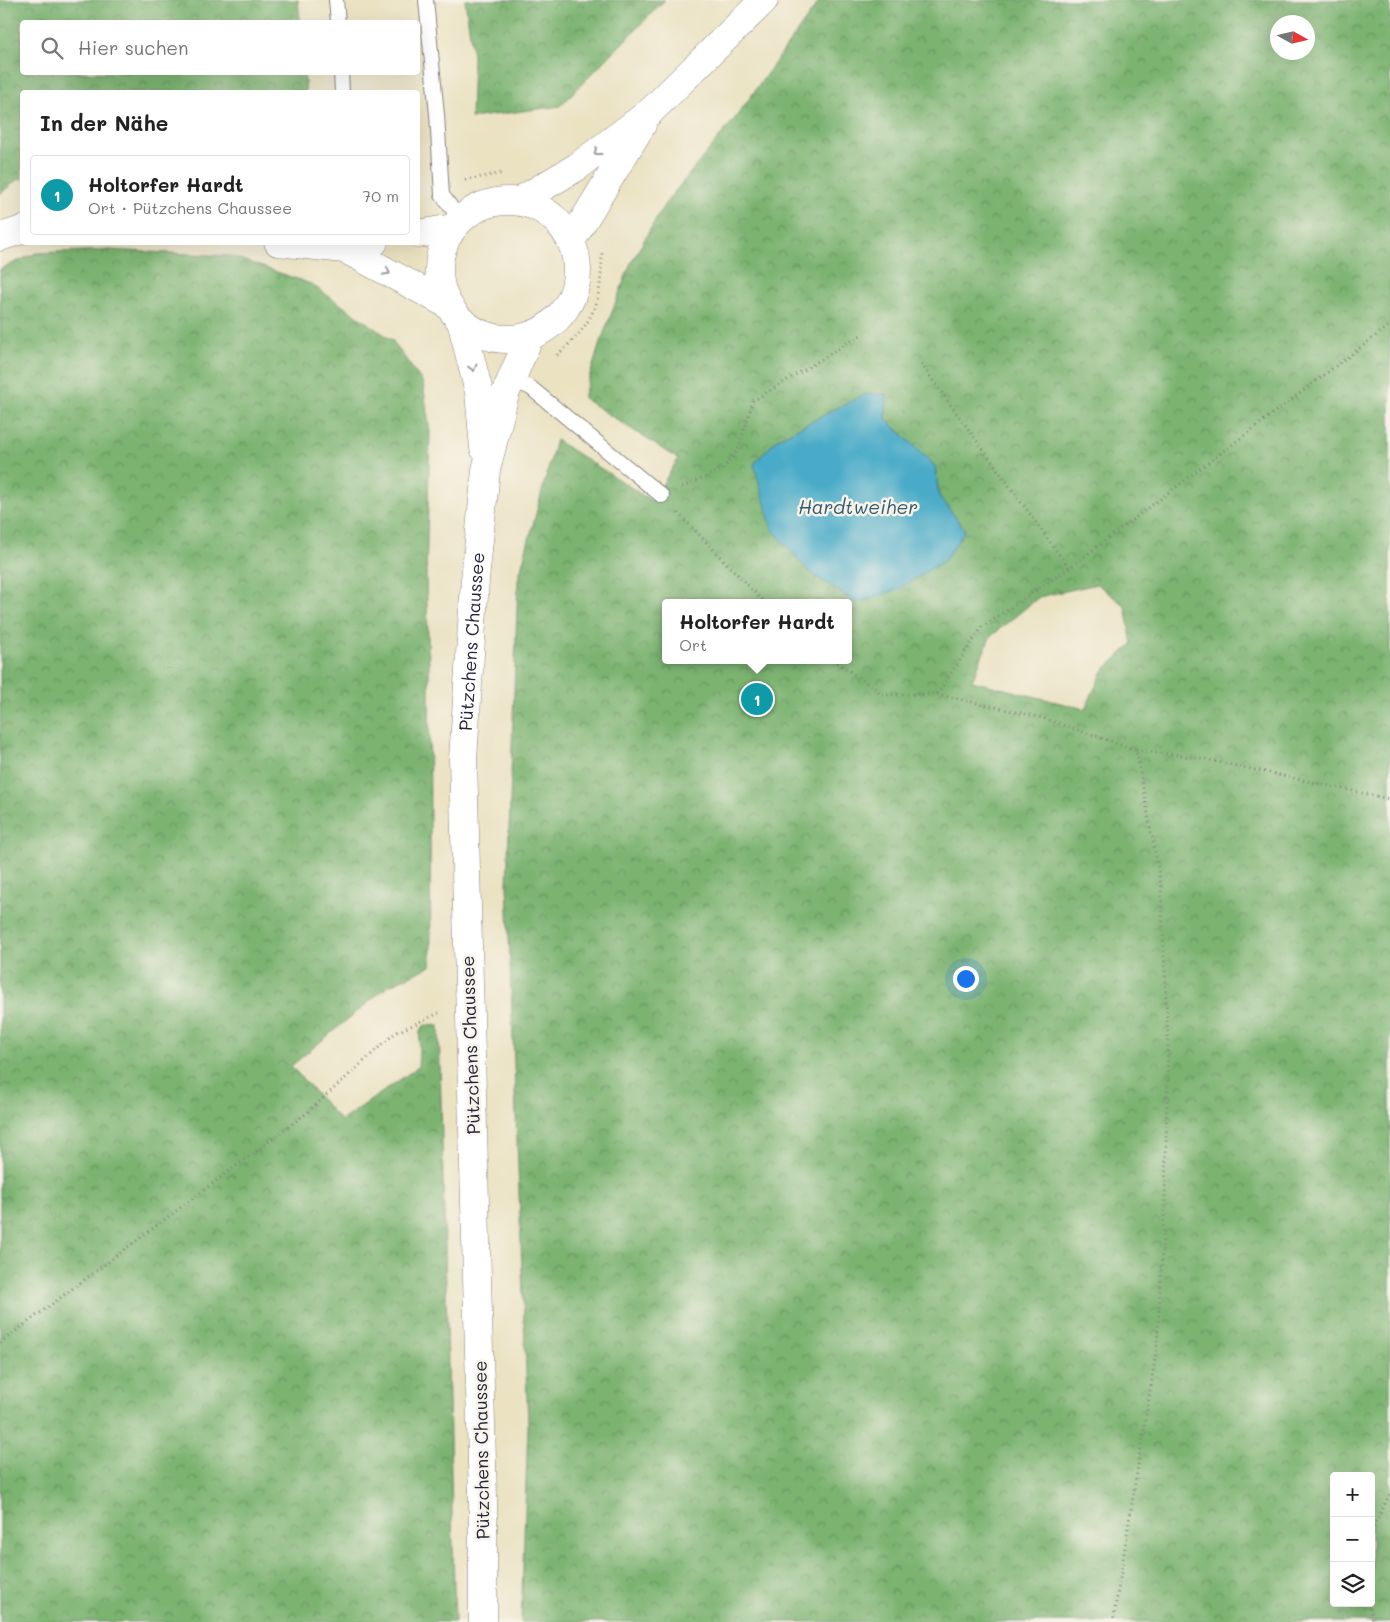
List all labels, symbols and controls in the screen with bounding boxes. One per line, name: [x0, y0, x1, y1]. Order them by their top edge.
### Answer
north arrow: [1270, 15, 1315, 60]
search box: [20, 20, 420, 75]
icon: search: [38, 34, 66, 62]
text: Hier suchen: [78, 35, 189, 60]
text: In der Nähe: [40, 109, 168, 136]
one-way arrow: [593, 146, 603, 155]
text: Holtorfer Hardt: [88, 172, 243, 197]
text: 1: [53, 185, 61, 206]
text: 70 m: [362, 185, 399, 206]
text: Ort · Pützchens Chaussee: [88, 197, 292, 218]
one-way arrow: [382, 266, 391, 276]
one-way arrow: [468, 364, 478, 372]
water label: Hardtweiher: [798, 494, 918, 519]
street label: Pützchens Chaussee: [453, 551, 490, 732]
popup: [662, 599, 852, 664]
text: Holtorfer Hardt: [679, 609, 835, 634]
text: Ort: [679, 634, 707, 655]
pin: 1: [741, 680, 773, 718]
street label: Pützchens Chaussee: [455, 955, 485, 1135]
your location: [953, 966, 979, 992]
street label: Pützchens Chaussee: [467, 1360, 495, 1540]
map controls: [1330, 1472, 1375, 1607]
button: +: [1330, 1472, 1375, 1517]
button: −: [1330, 1517, 1375, 1562]
button: layers: [1330, 1562, 1375, 1607]

